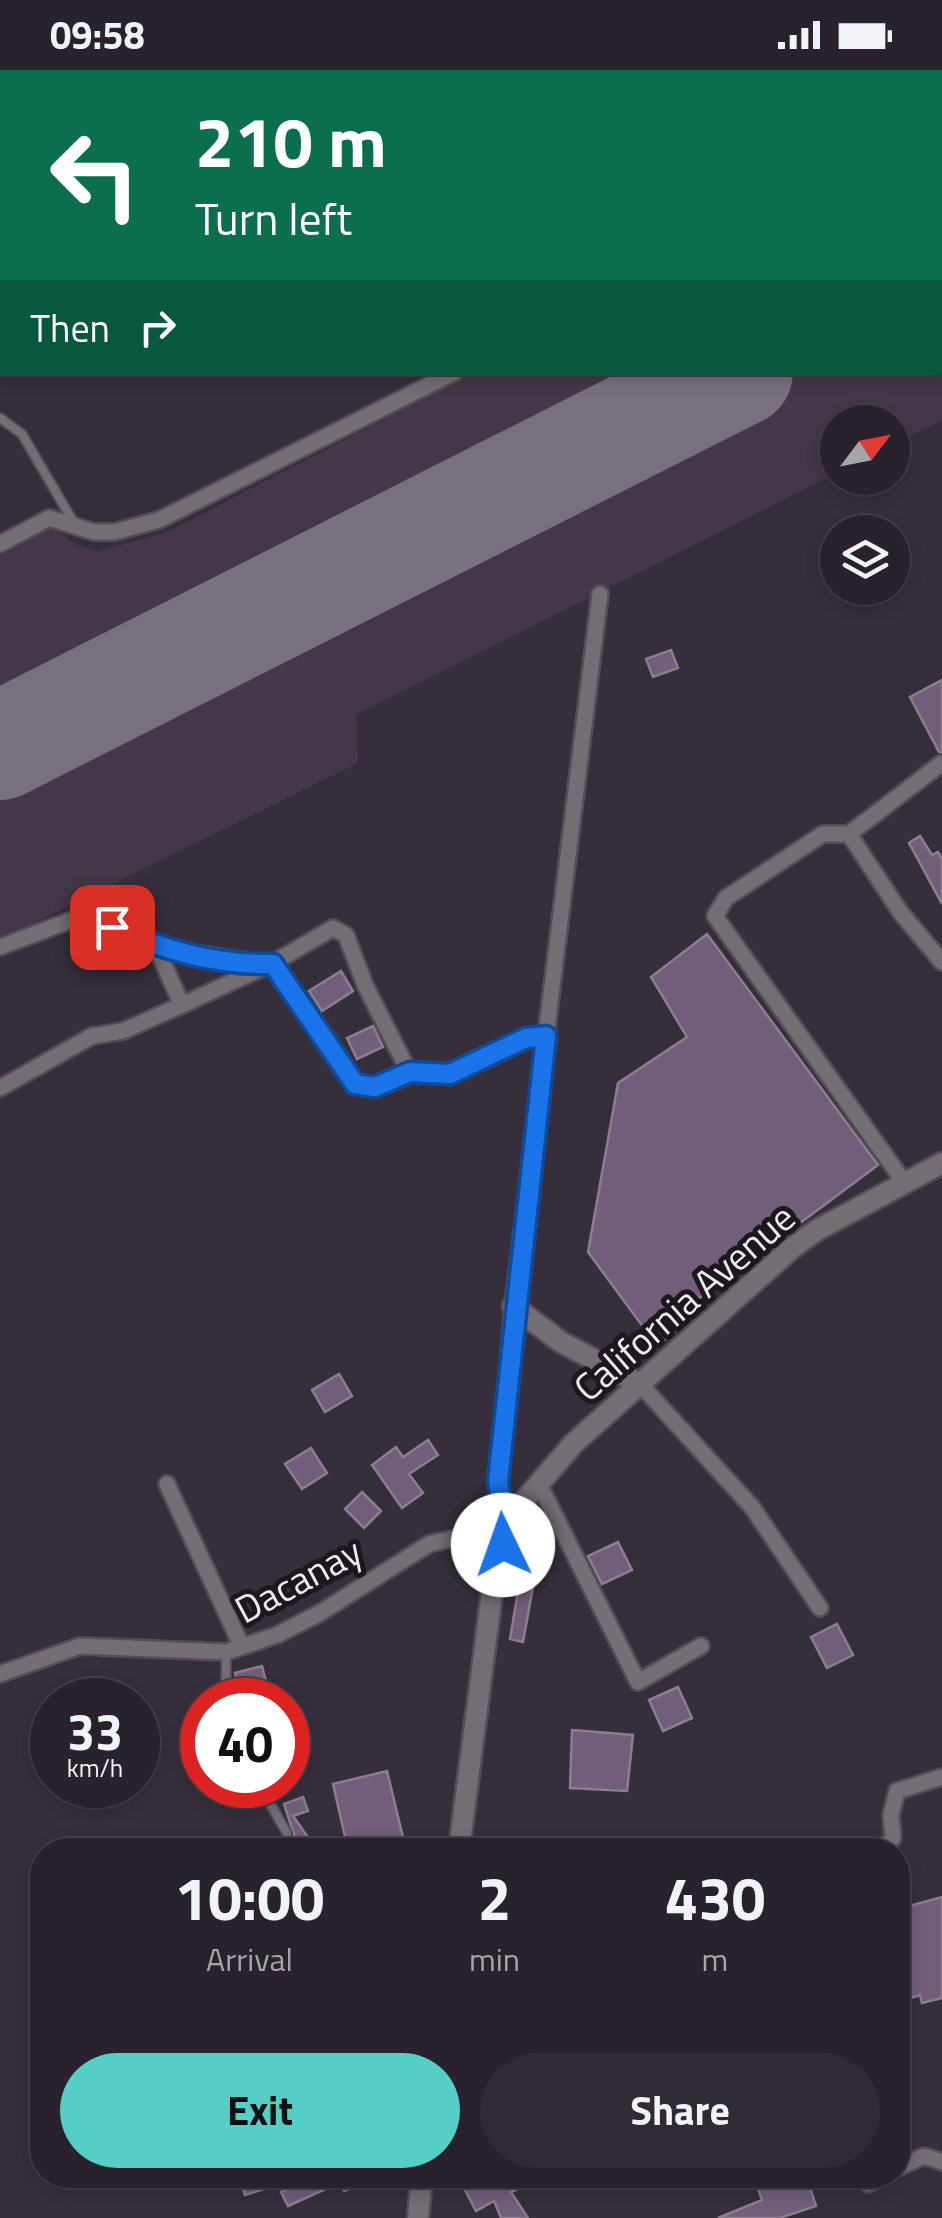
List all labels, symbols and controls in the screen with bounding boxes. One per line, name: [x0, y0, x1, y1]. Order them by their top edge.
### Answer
text: 09:58: [50, 6, 145, 64]
text: 210 m: [195, 88, 387, 194]
icon: left: [30, 110, 160, 240]
text: Turn left: [195, 184, 352, 252]
text: Then: [30, 299, 110, 357]
icon: right: [130, 300, 185, 355]
north arrow: [820, 405, 910, 495]
map controls: [820, 405, 910, 605]
button: layers: [820, 515, 910, 605]
pin: [70, 885, 155, 970]
icon: arrive: [85, 900, 140, 955]
street label: California Avenue: [560, 1189, 808, 1415]
position arrow: [451, 1493, 555, 1597]
street label: Dacanay: [224, 1522, 372, 1638]
speed limit sign: 40: [180, 1678, 310, 1808]
text: 33: [67, 1693, 123, 1769]
text: km/h: [67, 1749, 123, 1787]
text: 10:00: [175, 1852, 324, 1943]
text: 2: [478, 1852, 511, 1943]
text: 430: [665, 1852, 765, 1943]
text: Arrival: [206, 1935, 293, 1983]
text: min: [469, 1935, 520, 1983]
text: m: [702, 1935, 728, 1983]
button: Exit: [60, 2053, 460, 2168]
button: Share: [480, 2053, 880, 2168]

